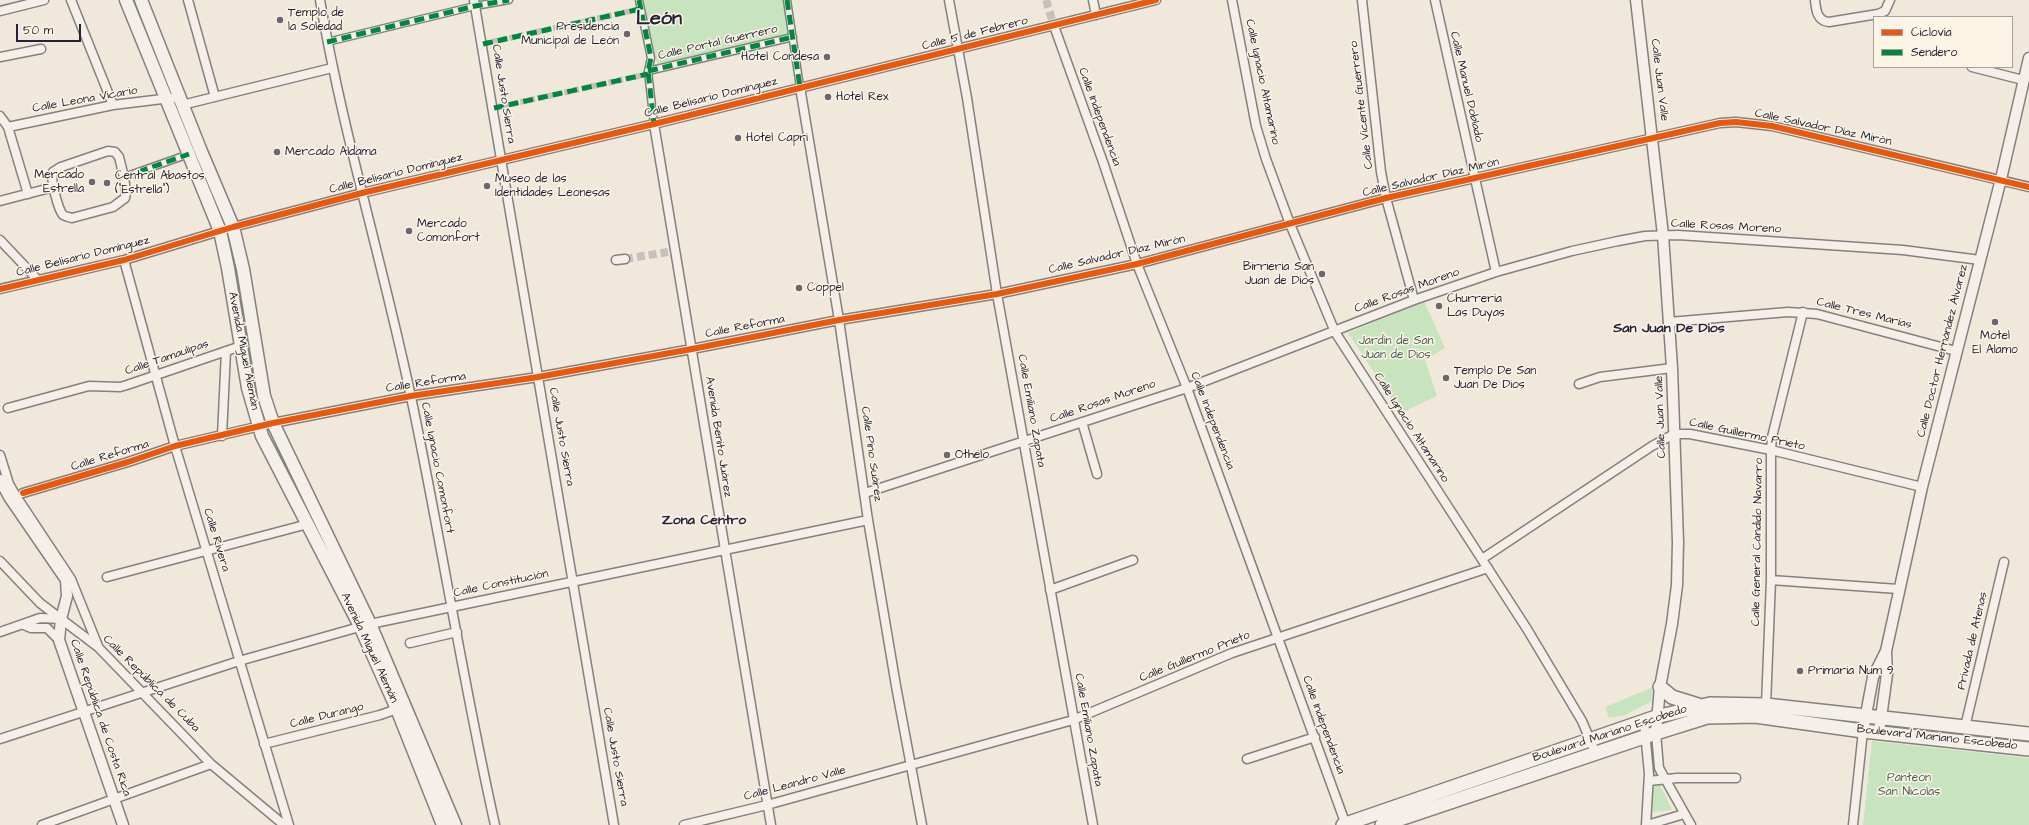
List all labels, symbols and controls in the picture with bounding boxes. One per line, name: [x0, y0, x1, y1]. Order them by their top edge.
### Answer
place label: Templo de la Soledad: [288, 6, 344, 34]
district label: León: [636, 8, 682, 32]
street label: Calle 5 de Febrero: [921, 14, 1029, 54]
marker: Templo de la Soledad: [275, 15, 285, 25]
scale bar: [18, 16, 83, 42]
legend: [1873, 16, 2013, 68]
street label: Calle Ignacio Altamarino: [1242, 18, 1282, 146]
place label: Presidencia Municipal de León: [521, 20, 619, 48]
text: 50 m: [23, 22, 53, 39]
street label: Calle Portal Guerrero: [657, 22, 779, 64]
text: Ciclovía: [1911, 24, 1952, 41]
marker: Presidencia Municipal de León: [622, 29, 632, 39]
street label: Calle Manuel Doblado: [1446, 30, 1486, 144]
street label: Calle Juan Valle: [1647, 38, 1671, 122]
street label: Calle Vicente Guerrero: [1347, 40, 1377, 170]
street label: Calle Justo Sierra: [488, 44, 518, 144]
text: Sendero: [1911, 44, 1957, 61]
place label: Hotel Condesa: [741, 50, 819, 64]
marker: Hotel Condesa: [822, 52, 832, 62]
street label: Calle Independencia: [1075, 66, 1123, 168]
street label: Calle Belisario Domínguez: [643, 74, 779, 122]
street label: Calle Leona Vicario: [31, 84, 139, 116]
place label: Hotel Rex: [836, 90, 889, 104]
marker: Hotel Rex: [823, 92, 833, 102]
street label: Calle Salvador Díaz Mirón: [1753, 106, 1893, 150]
place label: Hotel Capri: [746, 131, 808, 145]
marker: Hotel Capri: [733, 133, 743, 143]
place label: Mercado Aldama: [285, 145, 377, 159]
marker: Mercado Aldama: [272, 147, 282, 157]
street label: Calle Belisario Domínguez: [328, 150, 464, 198]
street label: Calle Salvador Díaz Mirón: [1361, 155, 1501, 201]
place label: Mercado Estrella: [34, 168, 84, 196]
place label: Central Abastos ("Estrella"): [115, 169, 204, 197]
place label: Museo de las Identidades Leonesas: [495, 172, 610, 200]
marker: Mercado Estrella: [87, 177, 97, 187]
marker: Central Abastos ("Estrella"): [102, 178, 112, 188]
marker: Museo de las Identidades Leonesas: [482, 181, 492, 191]
place label: Mercado Comonfort: [417, 217, 480, 245]
street label: Calle Rosas Moreno: [1670, 217, 1782, 237]
marker: Mercado Comonfort: [404, 226, 414, 236]
street label: Calle Salvador Díaz Mirón: [1047, 232, 1187, 278]
street label: Calle Belisario Domínguez: [15, 233, 151, 281]
place label: Birrieria San Juan de Dios: [1243, 260, 1314, 288]
street label: Calle Doctor Hernández Álvarez: [1915, 263, 1971, 439]
street label: Calle Rosas Moreno: [1353, 265, 1461, 317]
marker: Birrieria San Juan de Dios: [1317, 269, 1327, 279]
place label: Coppel: [807, 281, 844, 295]
marker: Coppel: [794, 283, 804, 293]
street label: Avenida Miguel Alemán: [224, 291, 262, 411]
place label: Churrería Las Duyas: [1447, 292, 1505, 320]
street label: Calle Tres Marías: [1815, 295, 1913, 333]
marker: Churrería Las Duyas: [1434, 301, 1444, 311]
street label: Calle Reforma: [704, 312, 786, 342]
marker: Motel El Alamo: [1990, 317, 2000, 327]
district label: San Juan De Dios: [1613, 321, 1725, 337]
place label: Motel El Alamo: [1972, 329, 2018, 357]
park label: Jardín de San Juan de Dios: [1358, 334, 1434, 362]
street label: Calle Tamaulipas: [123, 337, 211, 379]
street label: Calle Emiliano Zapata: [1014, 353, 1048, 469]
place label: Templo De San Juan De Dios: [1454, 364, 1536, 392]
street label: Calle Reforma: [385, 370, 467, 396]
street label: Calle Independencia: [1187, 370, 1237, 472]
street label: Calle Ignacio Altamarino: [1370, 370, 1452, 486]
marker: Templo De San Juan De Dios: [1441, 373, 1451, 383]
street label: Calle Juan Valle: [1652, 375, 1670, 459]
street label: Avenida Benito Juárez: [701, 376, 735, 498]
street label: Calle Rosas Moreno: [1048, 377, 1158, 427]
street label: Calle Justo Sierra: [545, 387, 577, 487]
street label: Calle Ignacio Comonfort: [417, 401, 457, 535]
street label: Calle Pino Suárez: [857, 406, 885, 502]
street label: Calle Guillermo Prieto: [1688, 416, 1806, 454]
street label: Calle Reforma: [69, 437, 151, 475]
place label: Othelo: [955, 448, 989, 462]
marker: Othelo: [942, 450, 952, 460]
street label: Calle General Cándido Navarro: [1749, 458, 1767, 626]
street label: Calle Rivera: [200, 507, 232, 573]
district label: Zona Centro: [662, 513, 746, 529]
street label: Calle Constitución: [452, 567, 550, 601]
street label: Avenida Miguel Alemán: [337, 591, 401, 705]
street label: Privada de Atenas: [1955, 591, 1991, 691]
street label: Calle Guillermo Prieto: [1138, 628, 1252, 686]
street label: Calle República de Cuba: [99, 632, 203, 736]
street label: Calle República de Costa Rica: [66, 638, 134, 798]
place label: Primaria Num 9: [1808, 664, 1893, 678]
marker: Primaria Num 9: [1795, 666, 1805, 676]
street label: Calle Emiliano Zapata: [1071, 672, 1105, 788]
street label: Calle Independencia: [1299, 674, 1347, 776]
street label: Calle Durango: [289, 700, 365, 732]
street label: Boulevard Mariano Escobedo: [1531, 702, 1689, 766]
street label: Calle Justo Sierra: [599, 707, 631, 807]
street label: Boulevard Mariano Escobedo: [1856, 722, 2018, 754]
street label: Calle Leandro Valle: [743, 763, 847, 805]
park label: Panteon San Nicolas: [1878, 771, 1940, 799]

